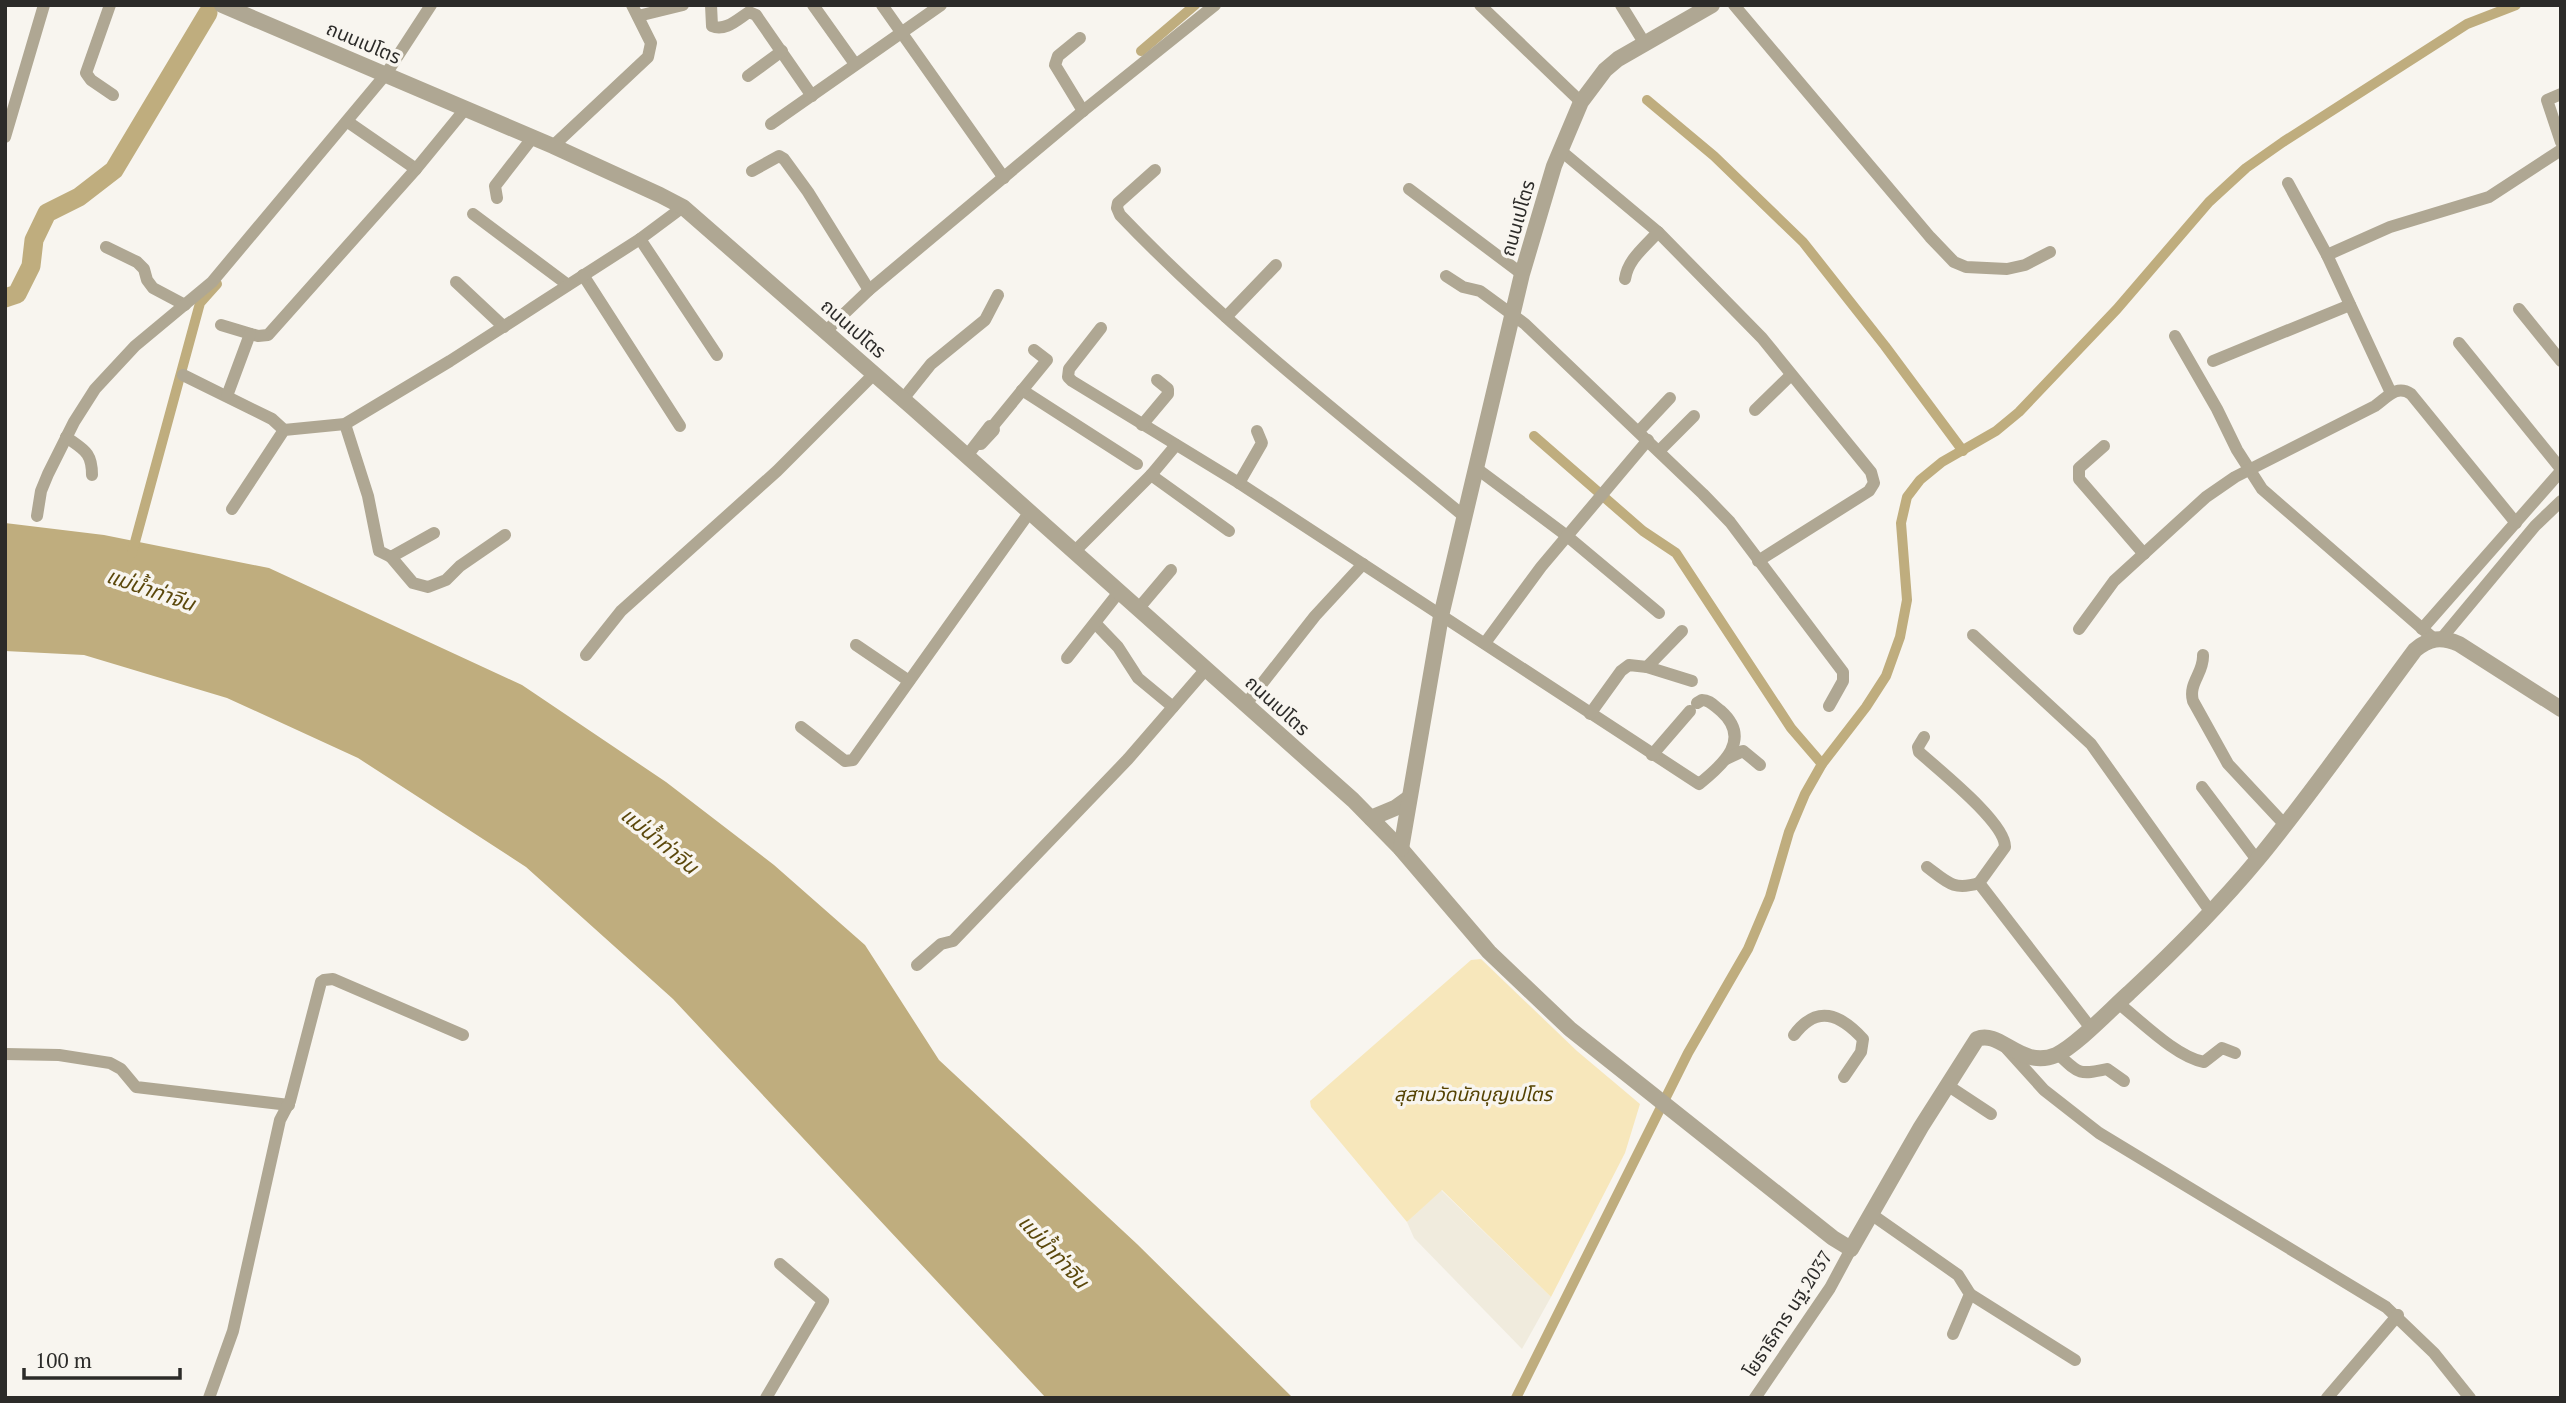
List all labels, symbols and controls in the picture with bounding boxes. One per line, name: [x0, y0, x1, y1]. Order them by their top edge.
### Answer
street label: ถนนเปโตร: [323, 15, 405, 69]
street label: ถนนเปโตร: [1494, 177, 1540, 259]
street label: ถนนเปโตร: [816, 293, 892, 363]
water label: แม่น้ำท่าจีน: [103, 561, 200, 618]
street label: ถนนเปโตร: [1240, 669, 1316, 741]
water label: แม่น้ำท่าจีน: [616, 800, 705, 880]
park label: สุสานวัดนักบุญเปโตร: [1394, 1081, 1554, 1106]
water label: แม่น้ำท่าจีน: [1013, 1208, 1096, 1295]
street label: โยธาธิการ นฐ.2037: [1737, 1245, 1837, 1381]
scale bar: [24, 1336, 180, 1380]
text: 100 m: [35, 1346, 92, 1374]

